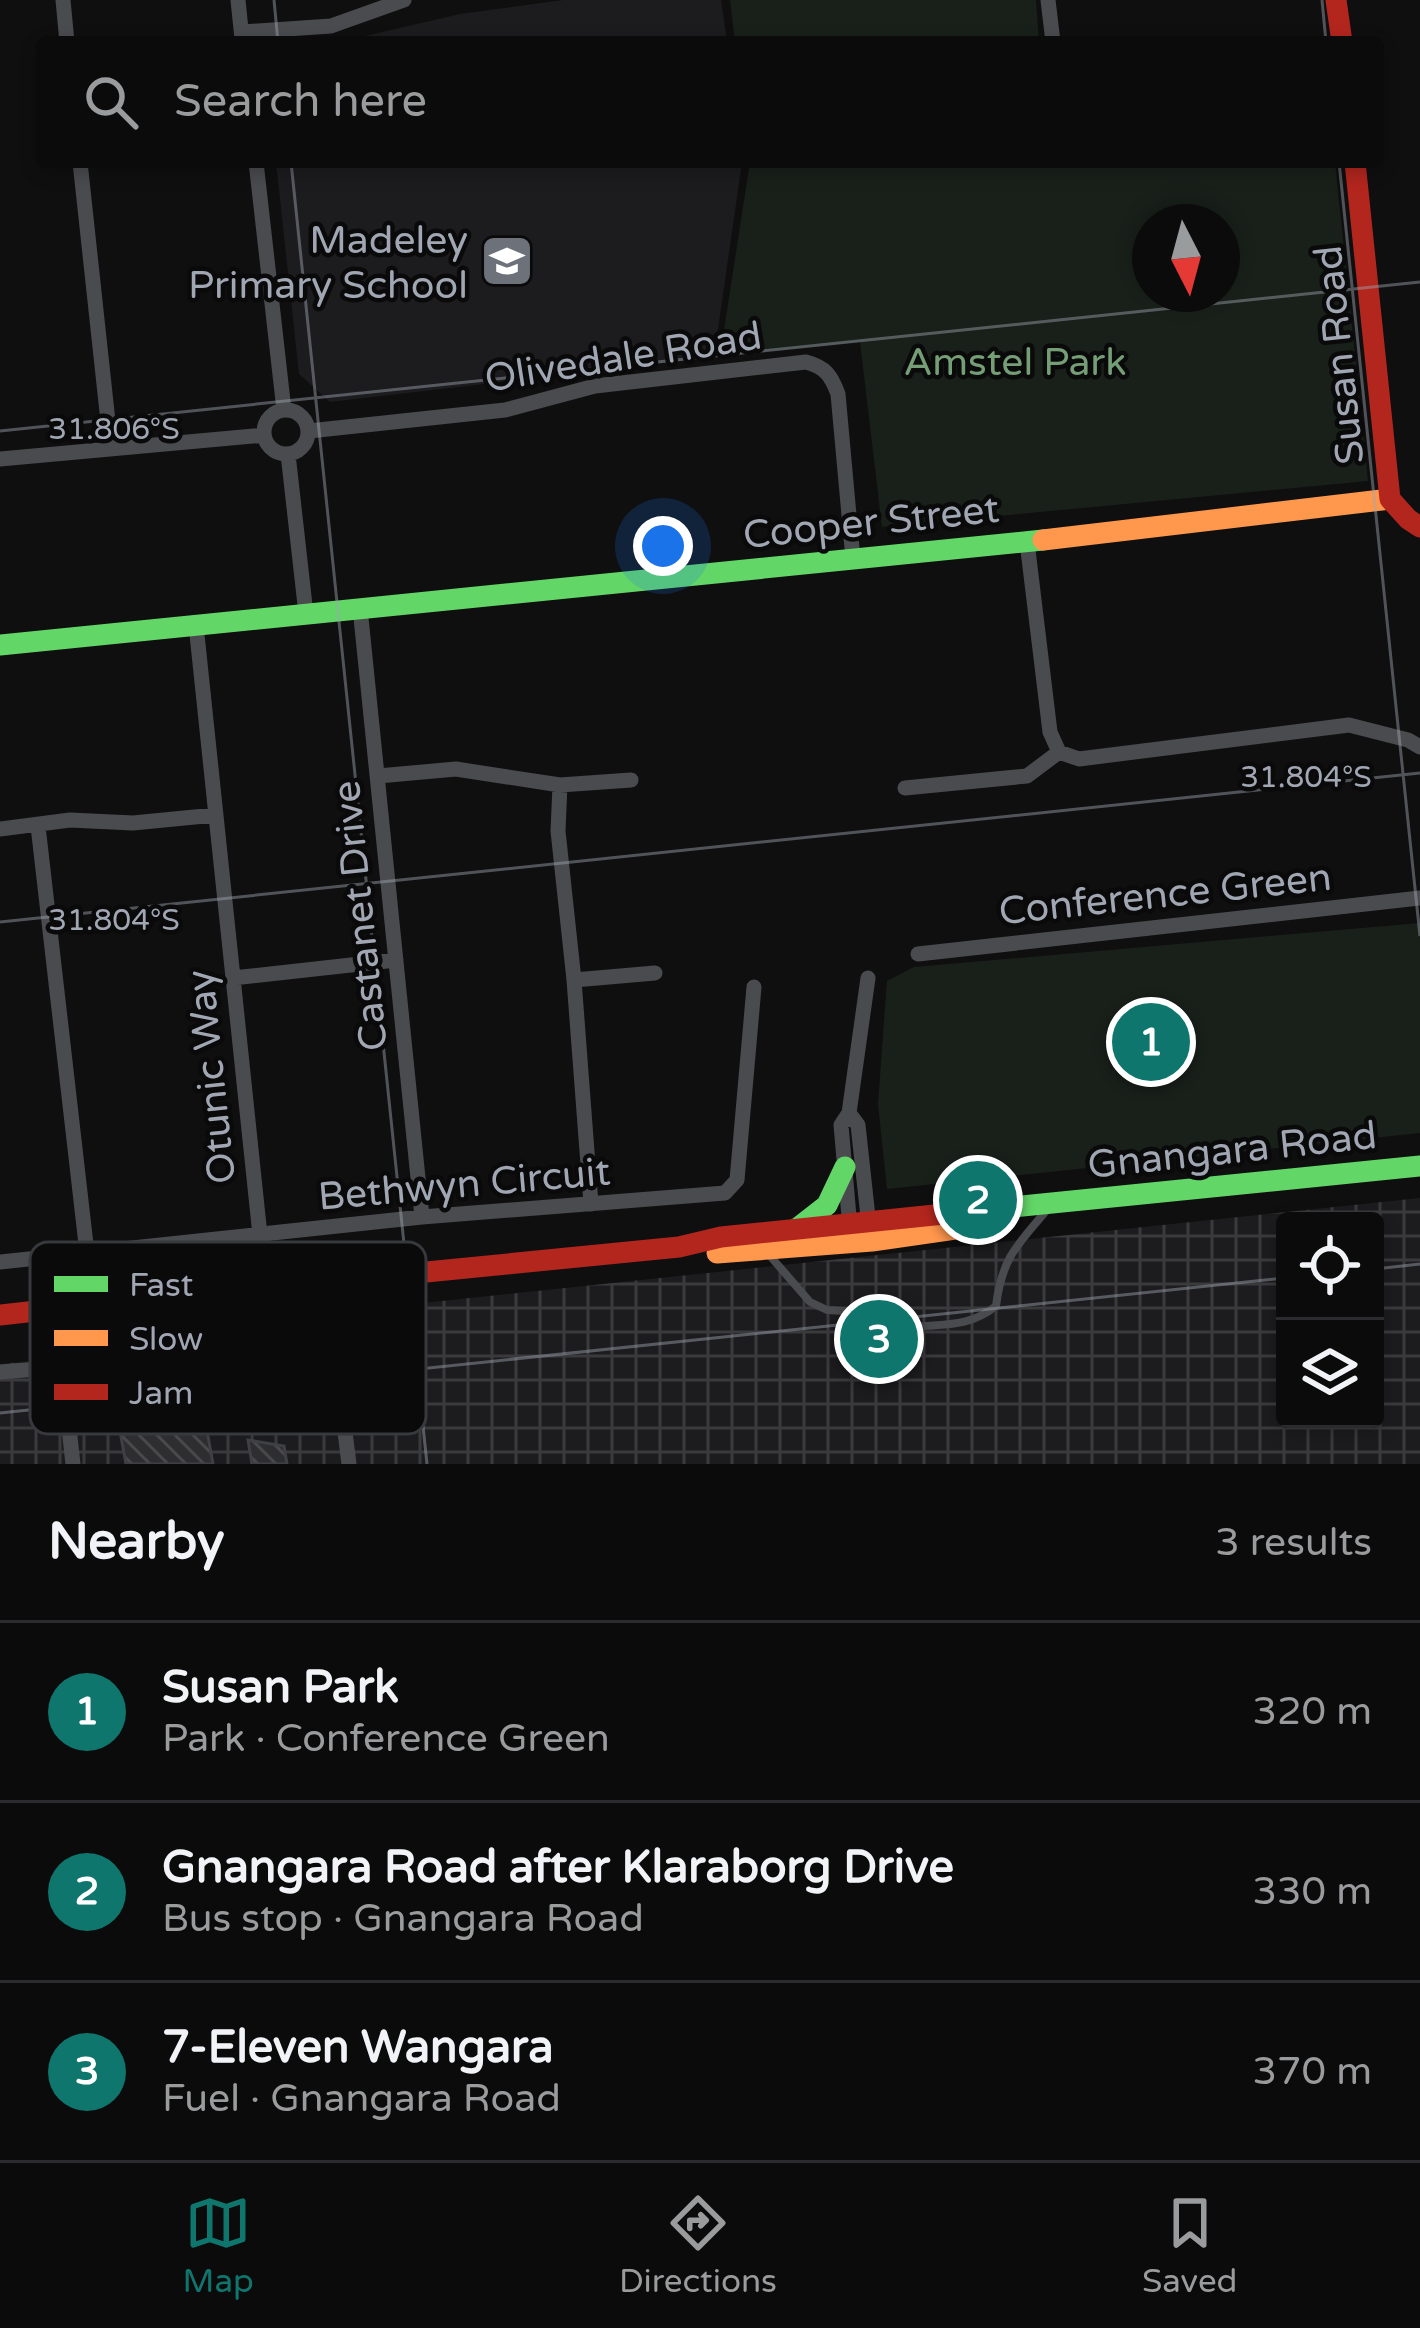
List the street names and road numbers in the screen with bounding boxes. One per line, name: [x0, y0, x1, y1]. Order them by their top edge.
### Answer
street label: Susan Road: [1305, 243, 1374, 467]
street label: Olivedale Road: [481, 312, 765, 403]
street label: Cooper Street: [741, 486, 1002, 559]
street label: Castanet Drive: [323, 778, 398, 1053]
street label: Conference Green: [997, 854, 1334, 935]
street label: Otunic Way: [177, 967, 246, 1186]
street label: Gnangara Road: [1085, 1112, 1379, 1189]
street label: Bethwyn Circuit: [316, 1148, 612, 1221]

